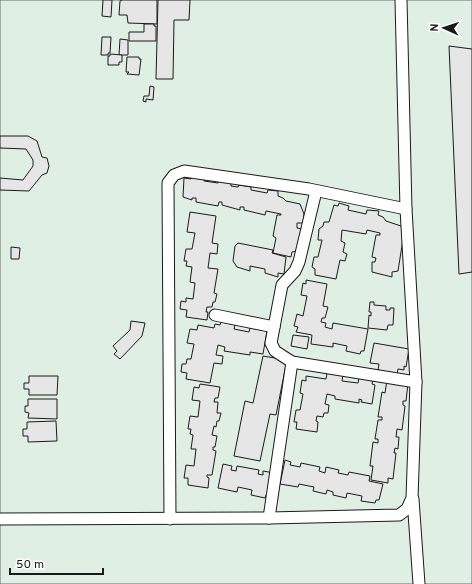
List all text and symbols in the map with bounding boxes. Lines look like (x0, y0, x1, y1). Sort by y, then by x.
north arrow (424, 8, 464, 48)
text: N (428, 23, 442, 32)
scale bar (10, 550, 103, 576)
text: 50 m (16, 557, 44, 573)

